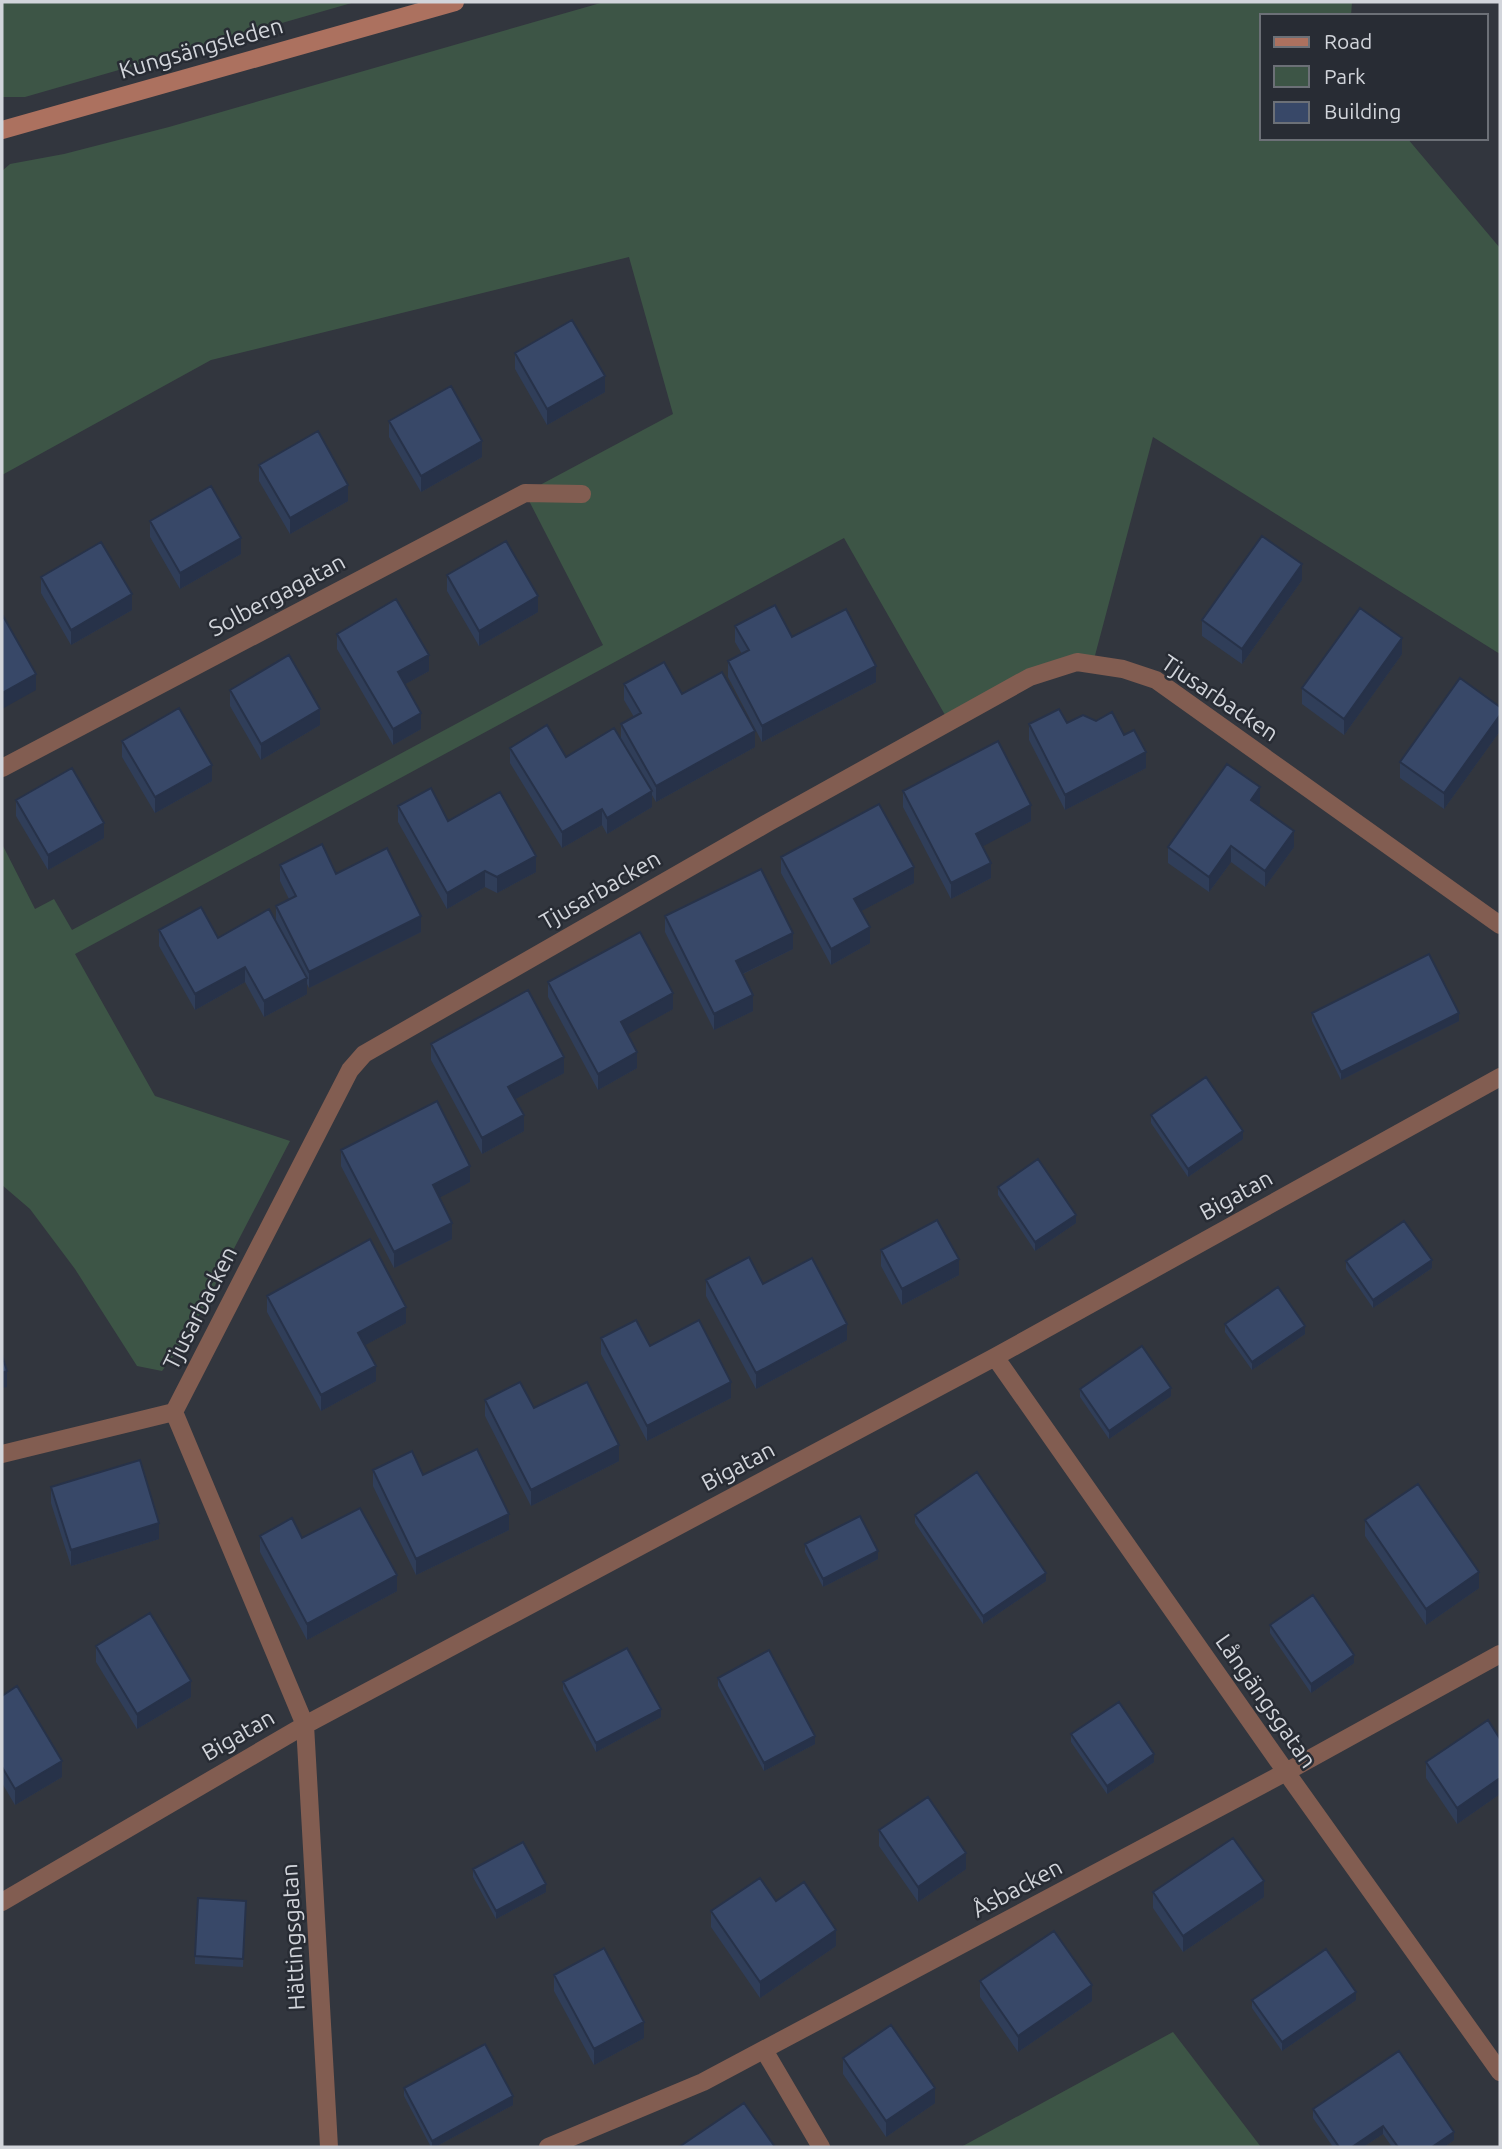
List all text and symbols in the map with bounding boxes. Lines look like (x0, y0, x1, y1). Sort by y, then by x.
street label: Kungsängsleden (116, 12, 286, 83)
legend (1260, 14, 1488, 140)
text: Road (1324, 29, 1372, 53)
text: Park (1324, 64, 1366, 88)
text: Building (1324, 99, 1401, 123)
street label: Solbergagatan (204, 548, 349, 641)
street label: Tjusarbacken (1157, 649, 1283, 746)
street label: Tjusarbacken (535, 845, 664, 934)
street label: Bigatan (1195, 1164, 1276, 1225)
street label: Tjusarbacken (158, 1242, 241, 1374)
street label: Bigatan (697, 1436, 779, 1495)
street label: Långängsgatan (1211, 1629, 1322, 1772)
street label: Bigatan (197, 1704, 278, 1765)
street label: Åsbacken (968, 1853, 1066, 1922)
street label: Hättingsgatan (276, 1863, 309, 2011)

